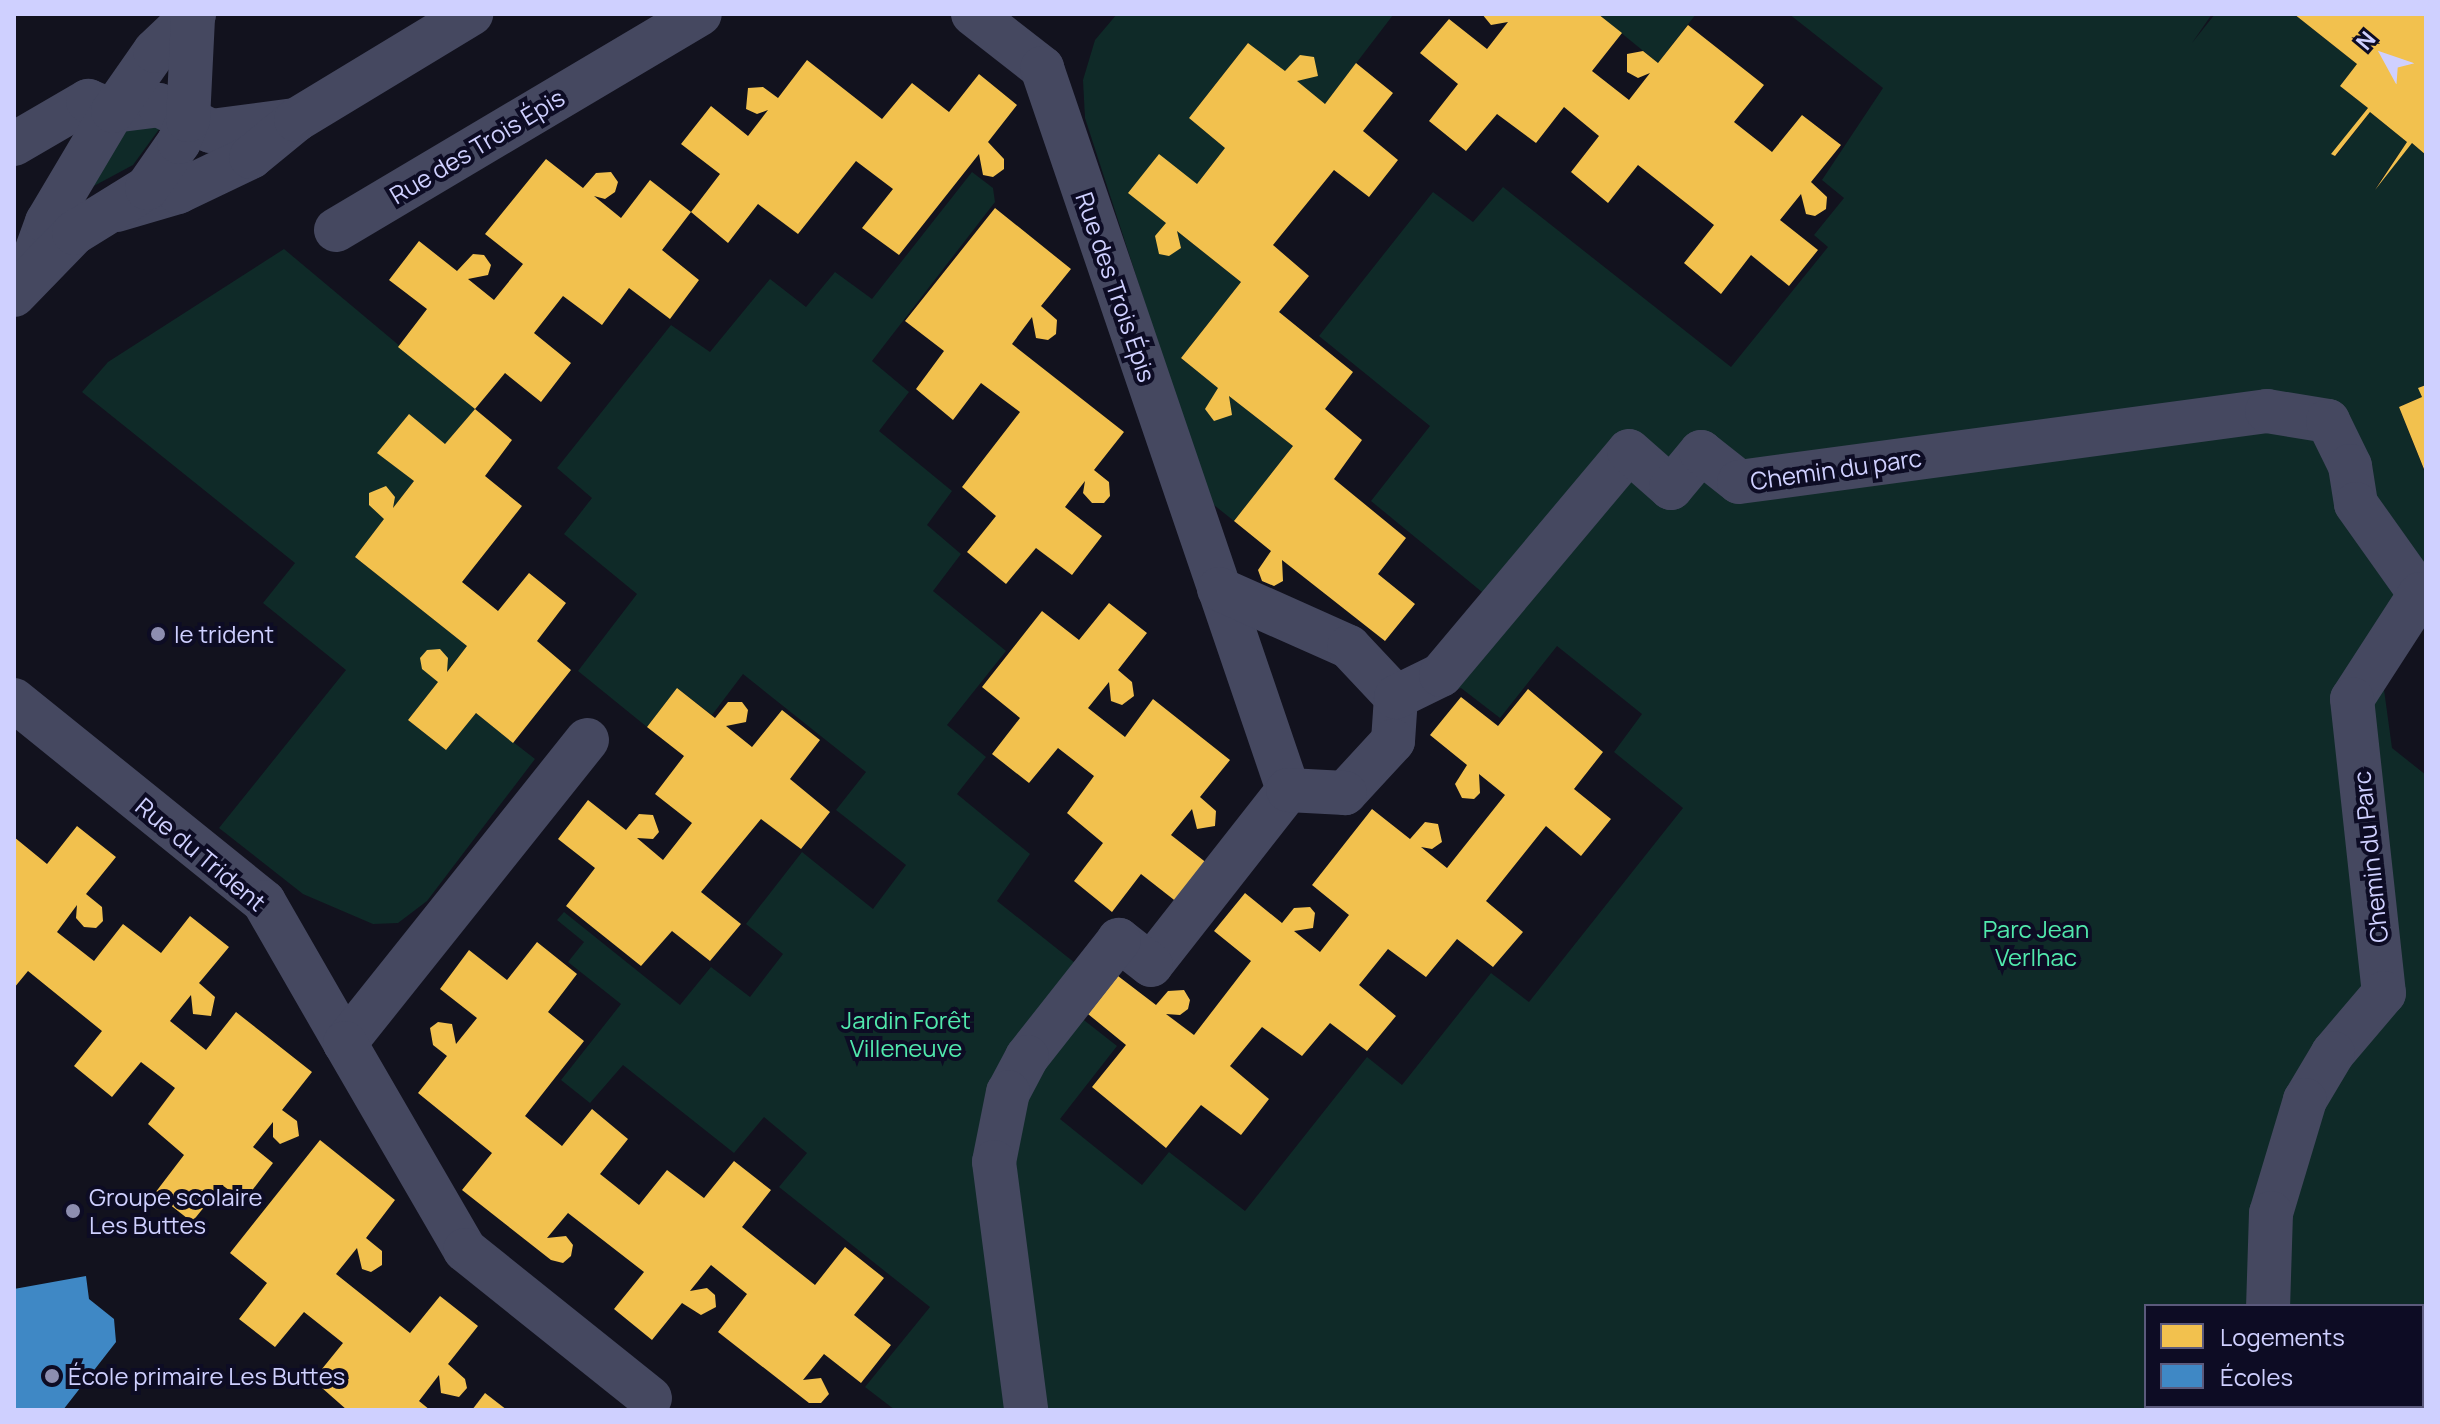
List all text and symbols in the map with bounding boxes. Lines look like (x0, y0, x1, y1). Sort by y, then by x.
north arrow (2344, 16, 2424, 96)
text: N (2349, 25, 2382, 56)
street label: Rue des Trois Épis (384, 82, 570, 210)
street label: Rue des Trois Épis (1070, 188, 1162, 386)
street label: Chemin du parc (1749, 443, 1923, 495)
place label: le trident (174, 620, 274, 648)
marker: le trident (149, 625, 167, 643)
street label: Chemin du Parc (2347, 770, 2393, 944)
street label: Rue du Trident (130, 791, 272, 917)
park label: Parc Jean Verlhac (1983, 915, 2089, 971)
park label: Jardin Forêt Villeneuve (841, 1006, 971, 1062)
place label: Groupe scolaire Les Buttes (89, 1183, 263, 1239)
marker: Groupe scolaire Les Buttes (64, 1202, 82, 1220)
legend (2144, 1304, 2424, 1408)
text: Logements (2220, 1320, 2345, 1353)
text: Écoles (2220, 1360, 2293, 1393)
place label: École primaire Les Buttes (68, 1362, 345, 1390)
marker: École primaire Les Buttes (43, 1367, 61, 1385)

